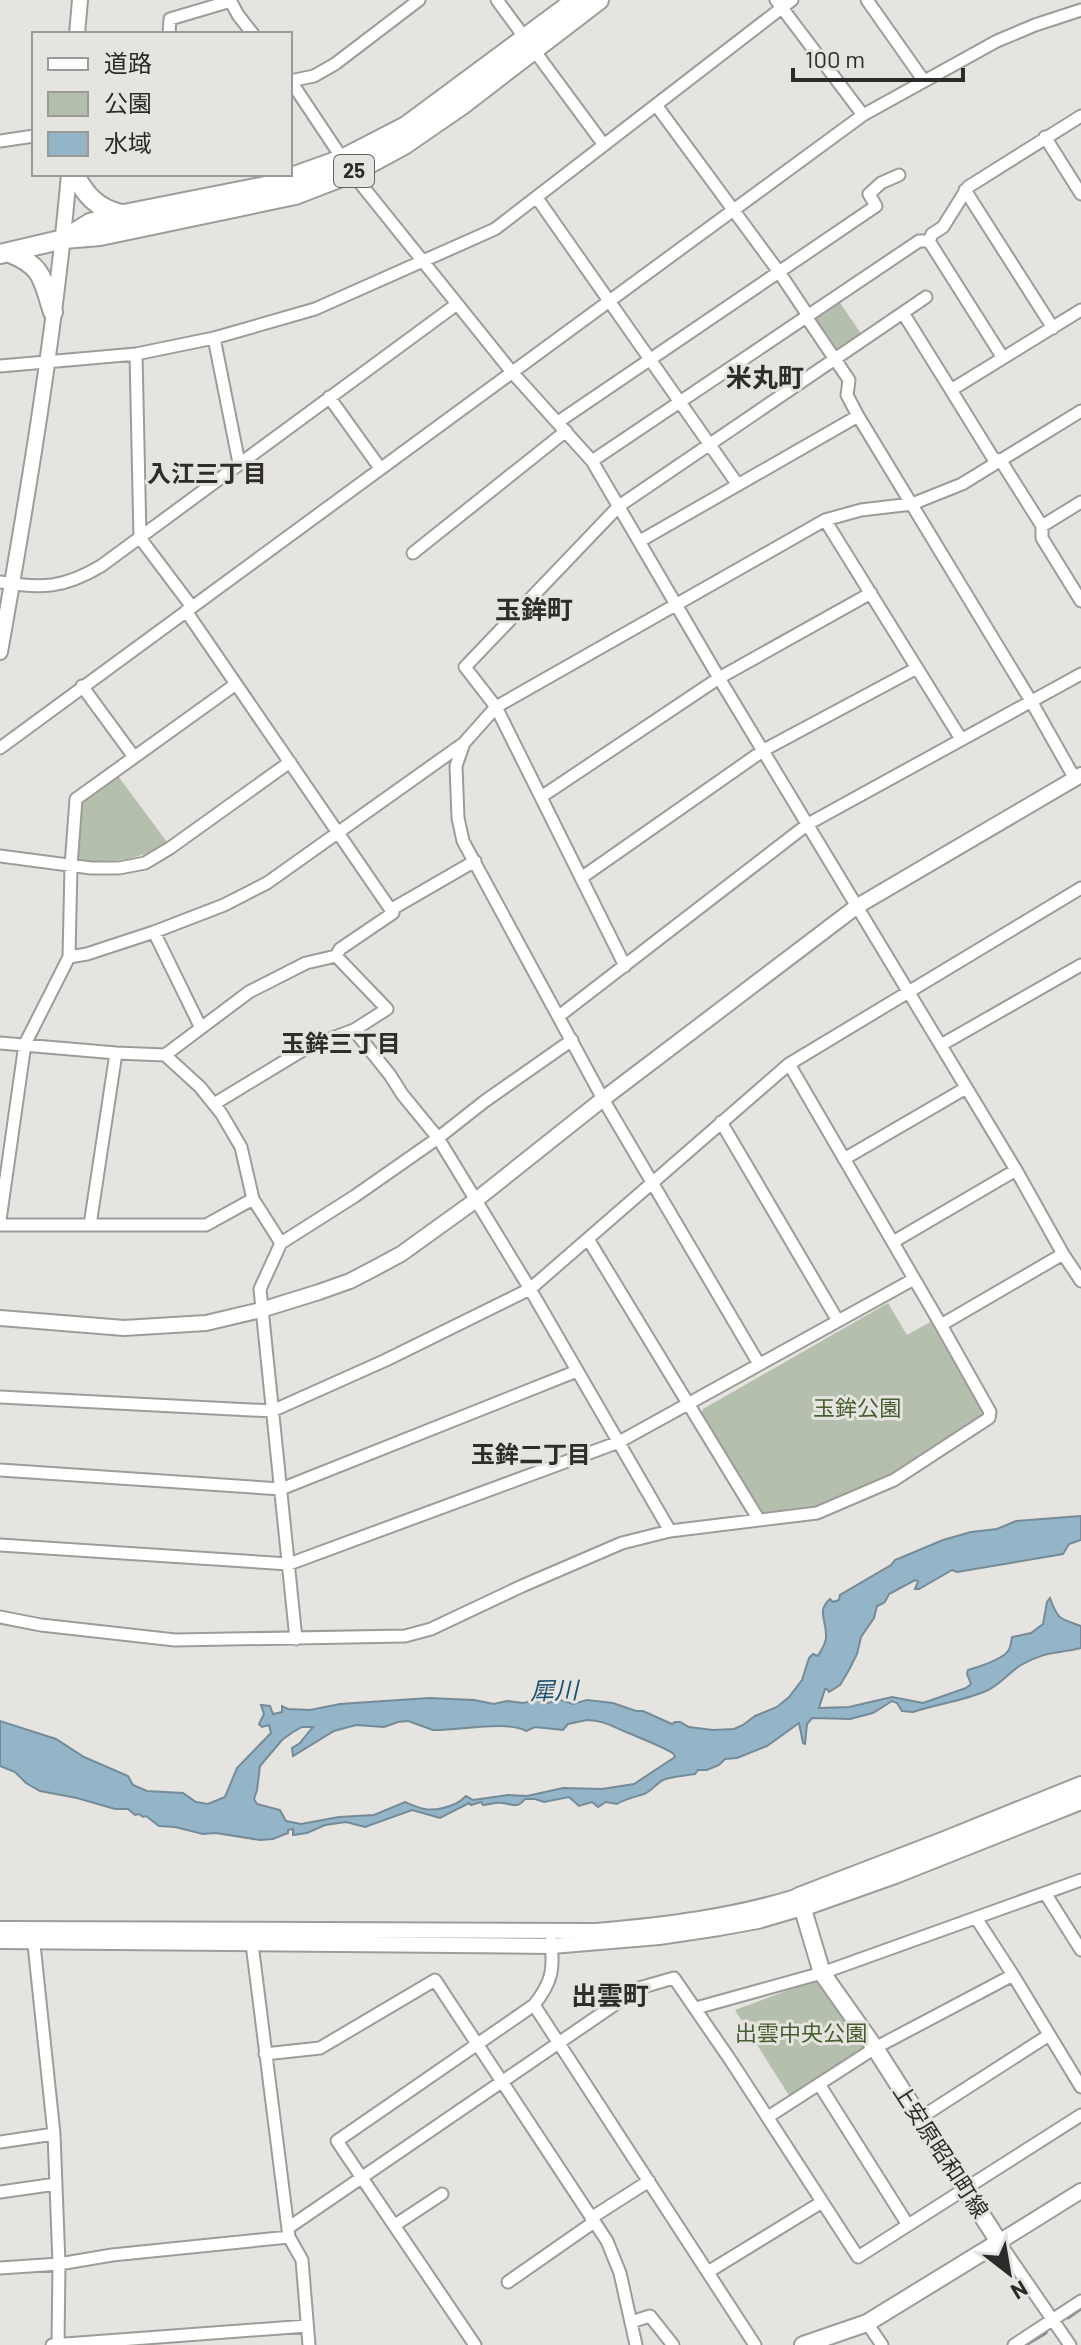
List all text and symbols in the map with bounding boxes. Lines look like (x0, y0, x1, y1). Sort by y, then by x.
legend (32, 32, 292, 176)
scale bar (793, 32, 963, 82)
text: 100 m (805, 44, 865, 73)
text: 道路 (104, 48, 152, 77)
text: 公園 (104, 88, 152, 117)
text: 水域 (104, 128, 152, 157)
road number: 25 (334, 155, 374, 187)
district label: 米丸町 (726, 361, 804, 392)
district label: 入江三丁目 (147, 458, 267, 487)
district label: 玉鉾町 (495, 593, 573, 624)
district label: 玉鉾三丁目 (281, 1028, 401, 1057)
park label: 玉鉾公園 (813, 1394, 901, 1420)
district label: 玉鉾二丁目 (471, 1439, 591, 1468)
water label: 犀川 (530, 1675, 581, 1704)
district label: 出雲町 (571, 1979, 649, 2010)
park label: 出雲中央公園 (735, 2019, 867, 2045)
street label: 上安原昭和町線 (889, 2079, 995, 2222)
north arrow (969, 2233, 1049, 2313)
text: N (1007, 2276, 1033, 2306)

